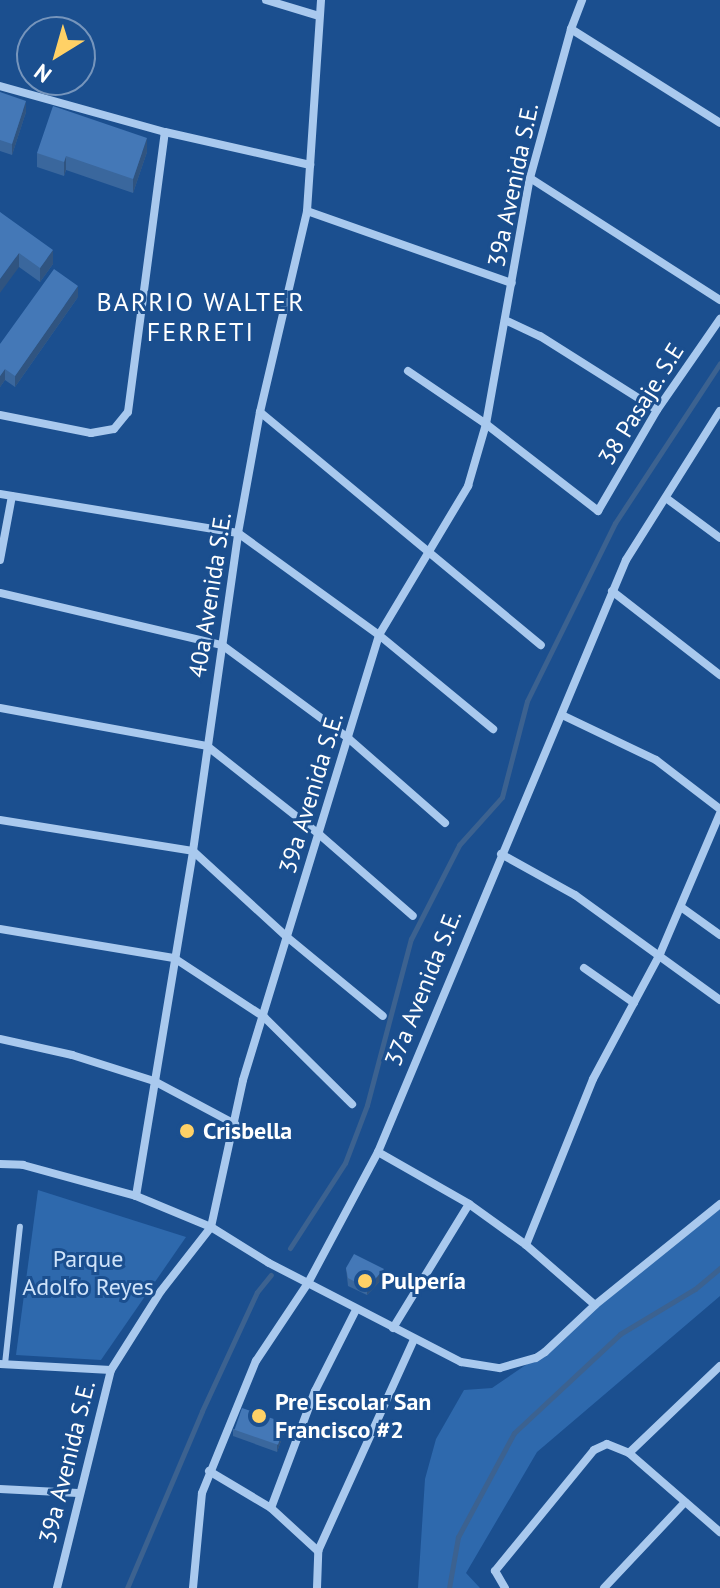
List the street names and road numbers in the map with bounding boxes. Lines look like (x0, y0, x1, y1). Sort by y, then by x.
street label: 39a Avenida S.E. (481, 100, 545, 270)
street label: 38 Pasaje. S.E (592, 337, 690, 471)
street label: 40a Avenida S.E. (183, 510, 237, 680)
street label: 39a Avenida S.E. (273, 709, 349, 877)
street label: 37a Avenida S.E. (378, 905, 468, 1071)
street label: 39a Avenida S.E. (33, 1377, 101, 1547)

